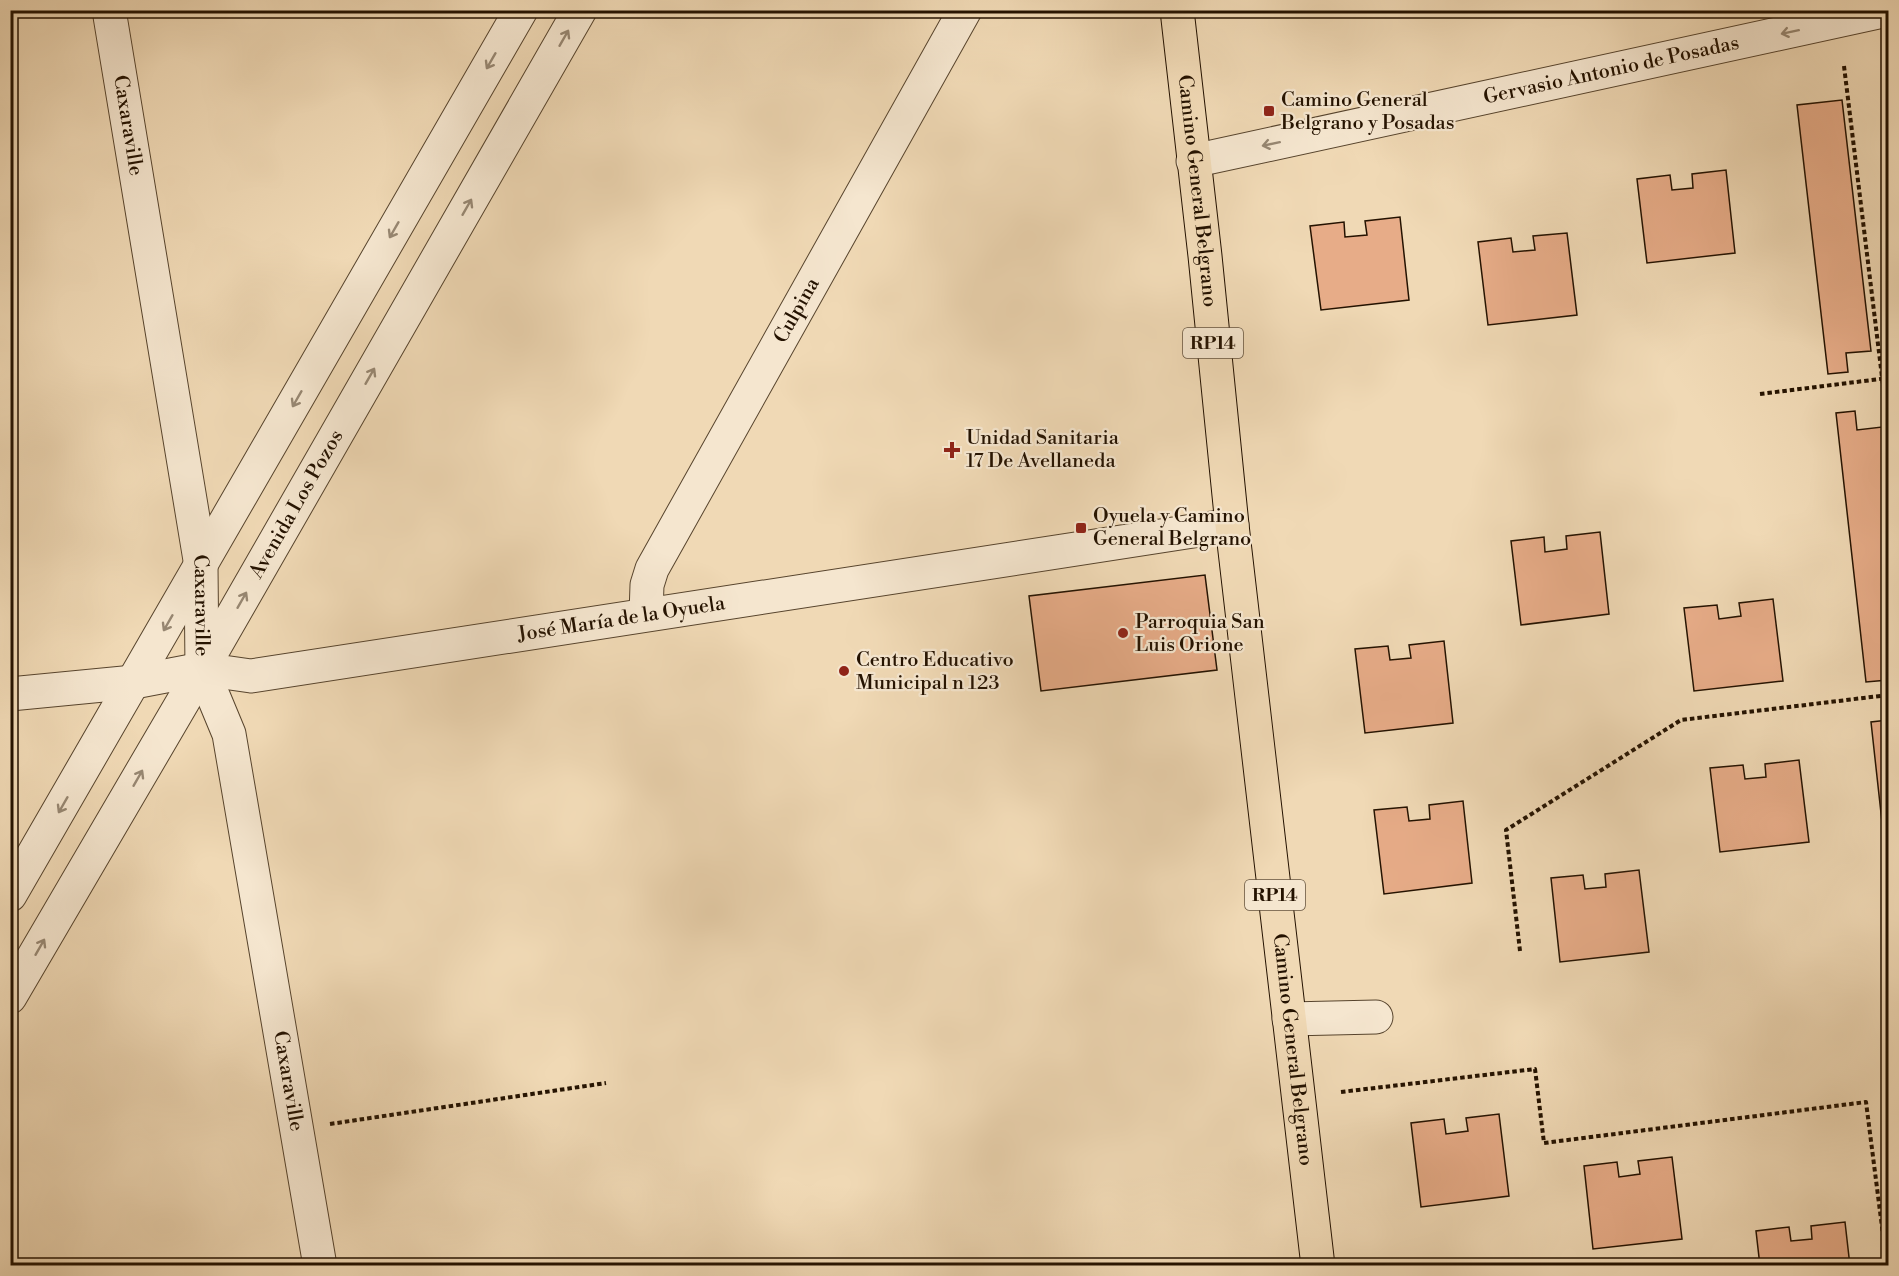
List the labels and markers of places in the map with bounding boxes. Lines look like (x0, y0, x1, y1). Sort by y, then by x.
place label: Camino General Belgrano y Posadas (1280, 88, 1454, 136)
marker: Camino General Belgrano y Posadas (1262, 104, 1276, 118)
place label: Unidad Sanitaria 17 De Avellaneda (966, 426, 1120, 474)
marker: Unidad Sanitaria 17 De Avellaneda (943, 441, 961, 459)
place label: Oyuela y Camino General Belgrano (1093, 504, 1251, 552)
marker: Oyuela y Camino General Belgrano (1074, 521, 1088, 535)
place label: Parroquia San Luis Orione (1135, 610, 1265, 658)
marker: Parroquia San Luis Orione (1116, 626, 1130, 640)
place label: Centro Educativo Municipal n 123 (856, 648, 1014, 696)
marker: Centro Educativo Municipal n 123 (837, 664, 851, 678)

